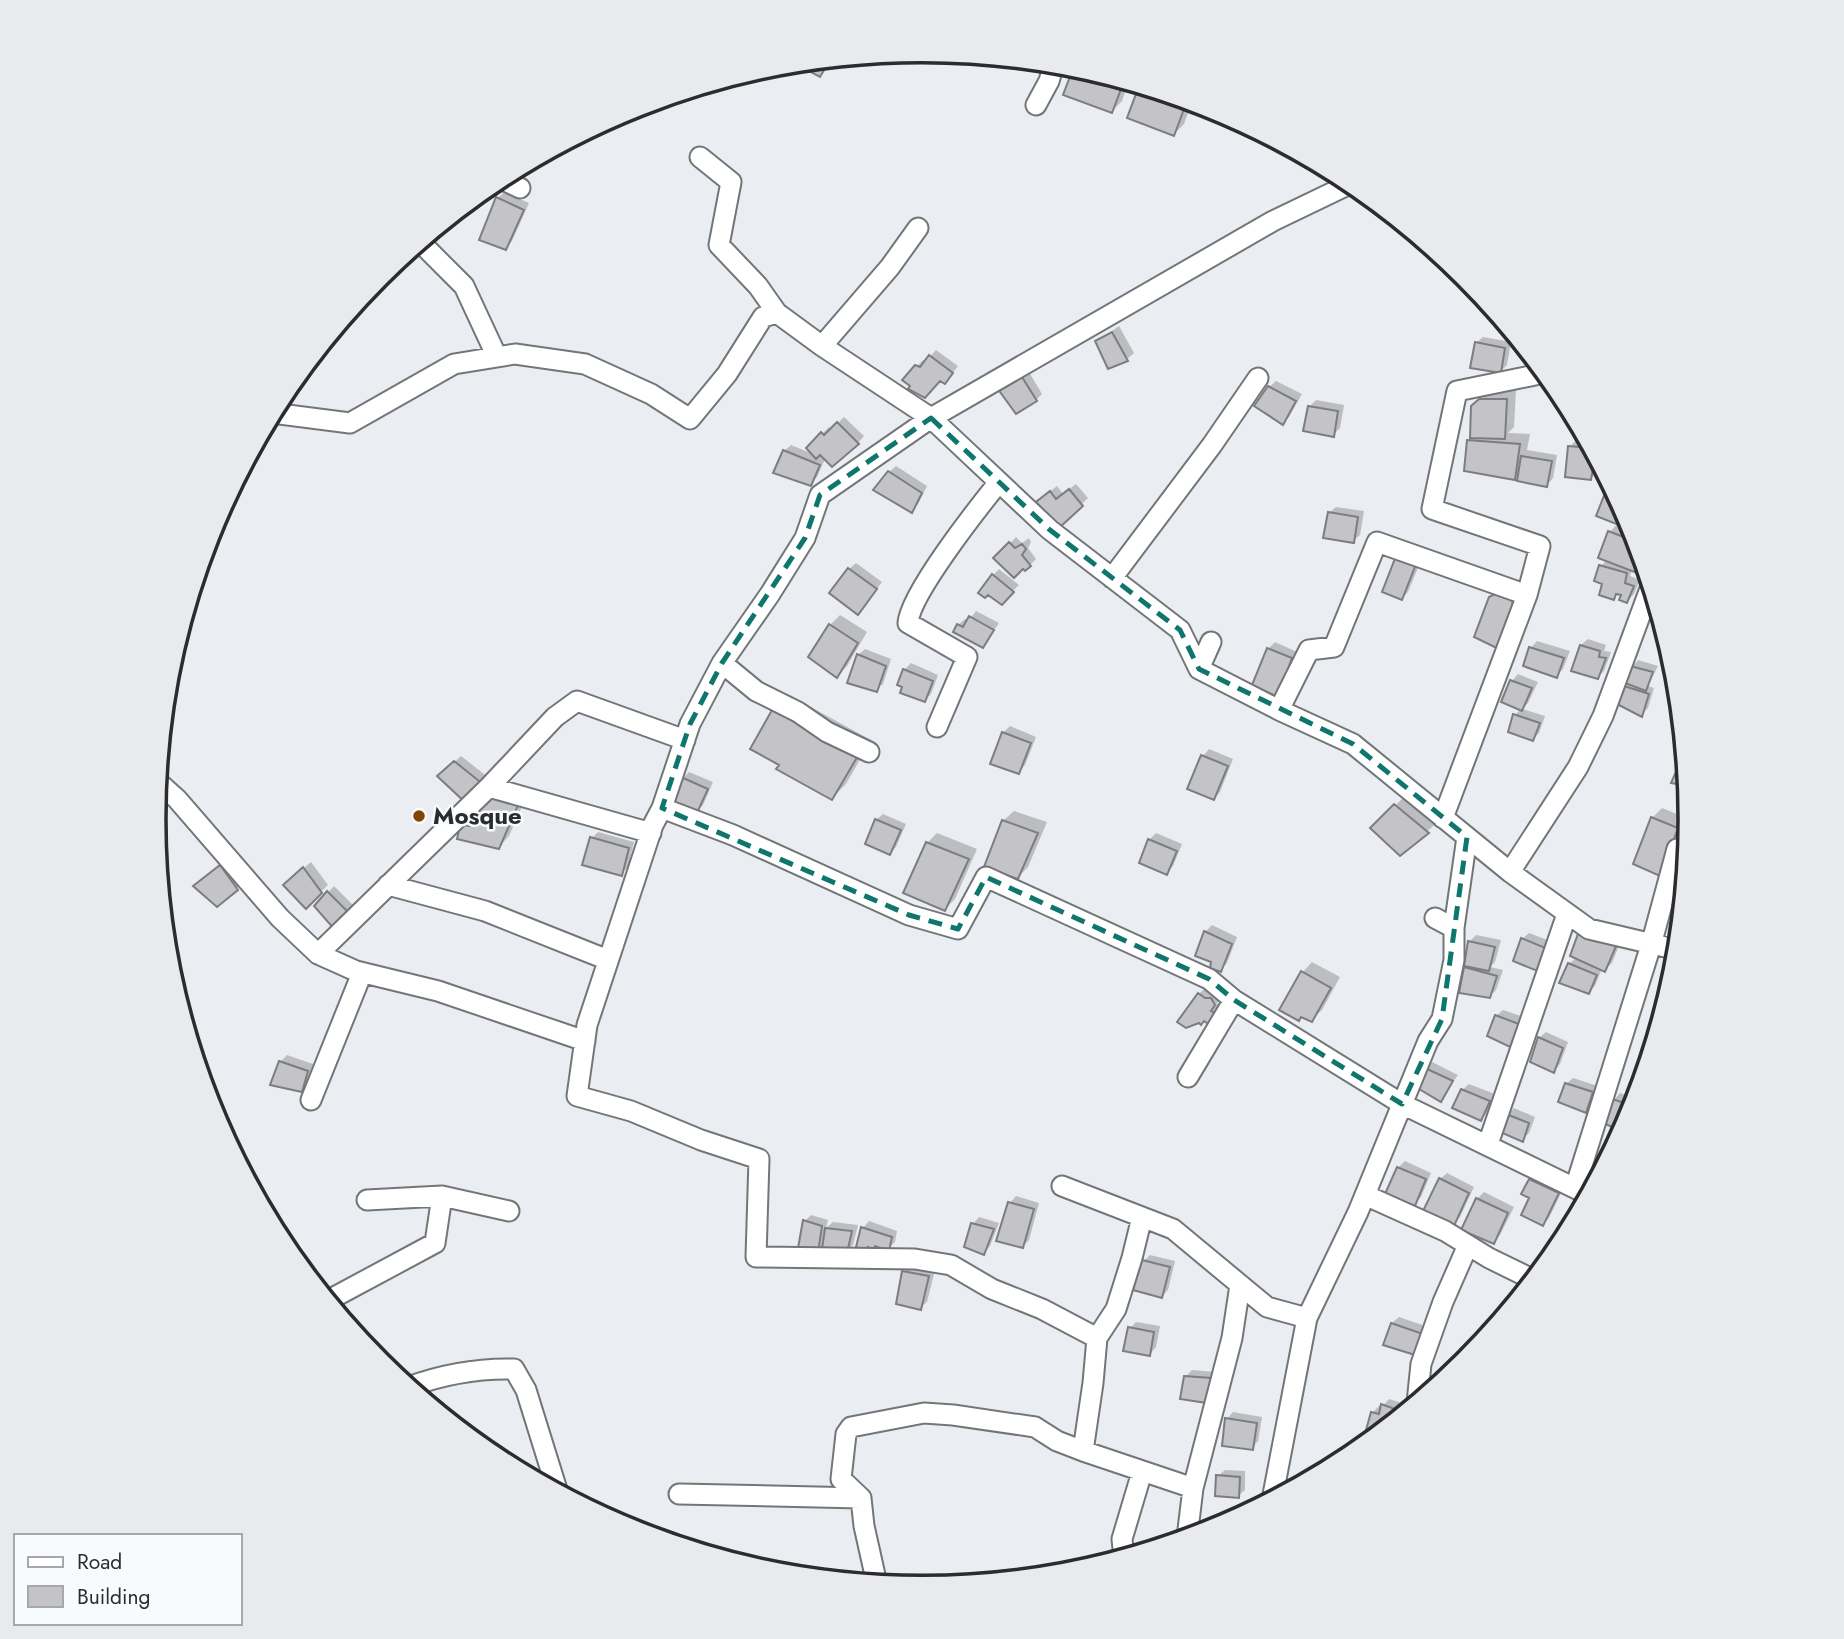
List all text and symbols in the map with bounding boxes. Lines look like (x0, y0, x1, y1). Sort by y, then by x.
place label: Mosque (433, 798, 522, 833)
marker: Mosque (411, 808, 427, 824)
legend (14, 1534, 242, 1625)
text: Road (77, 1547, 122, 1577)
text: Building (77, 1582, 150, 1612)

